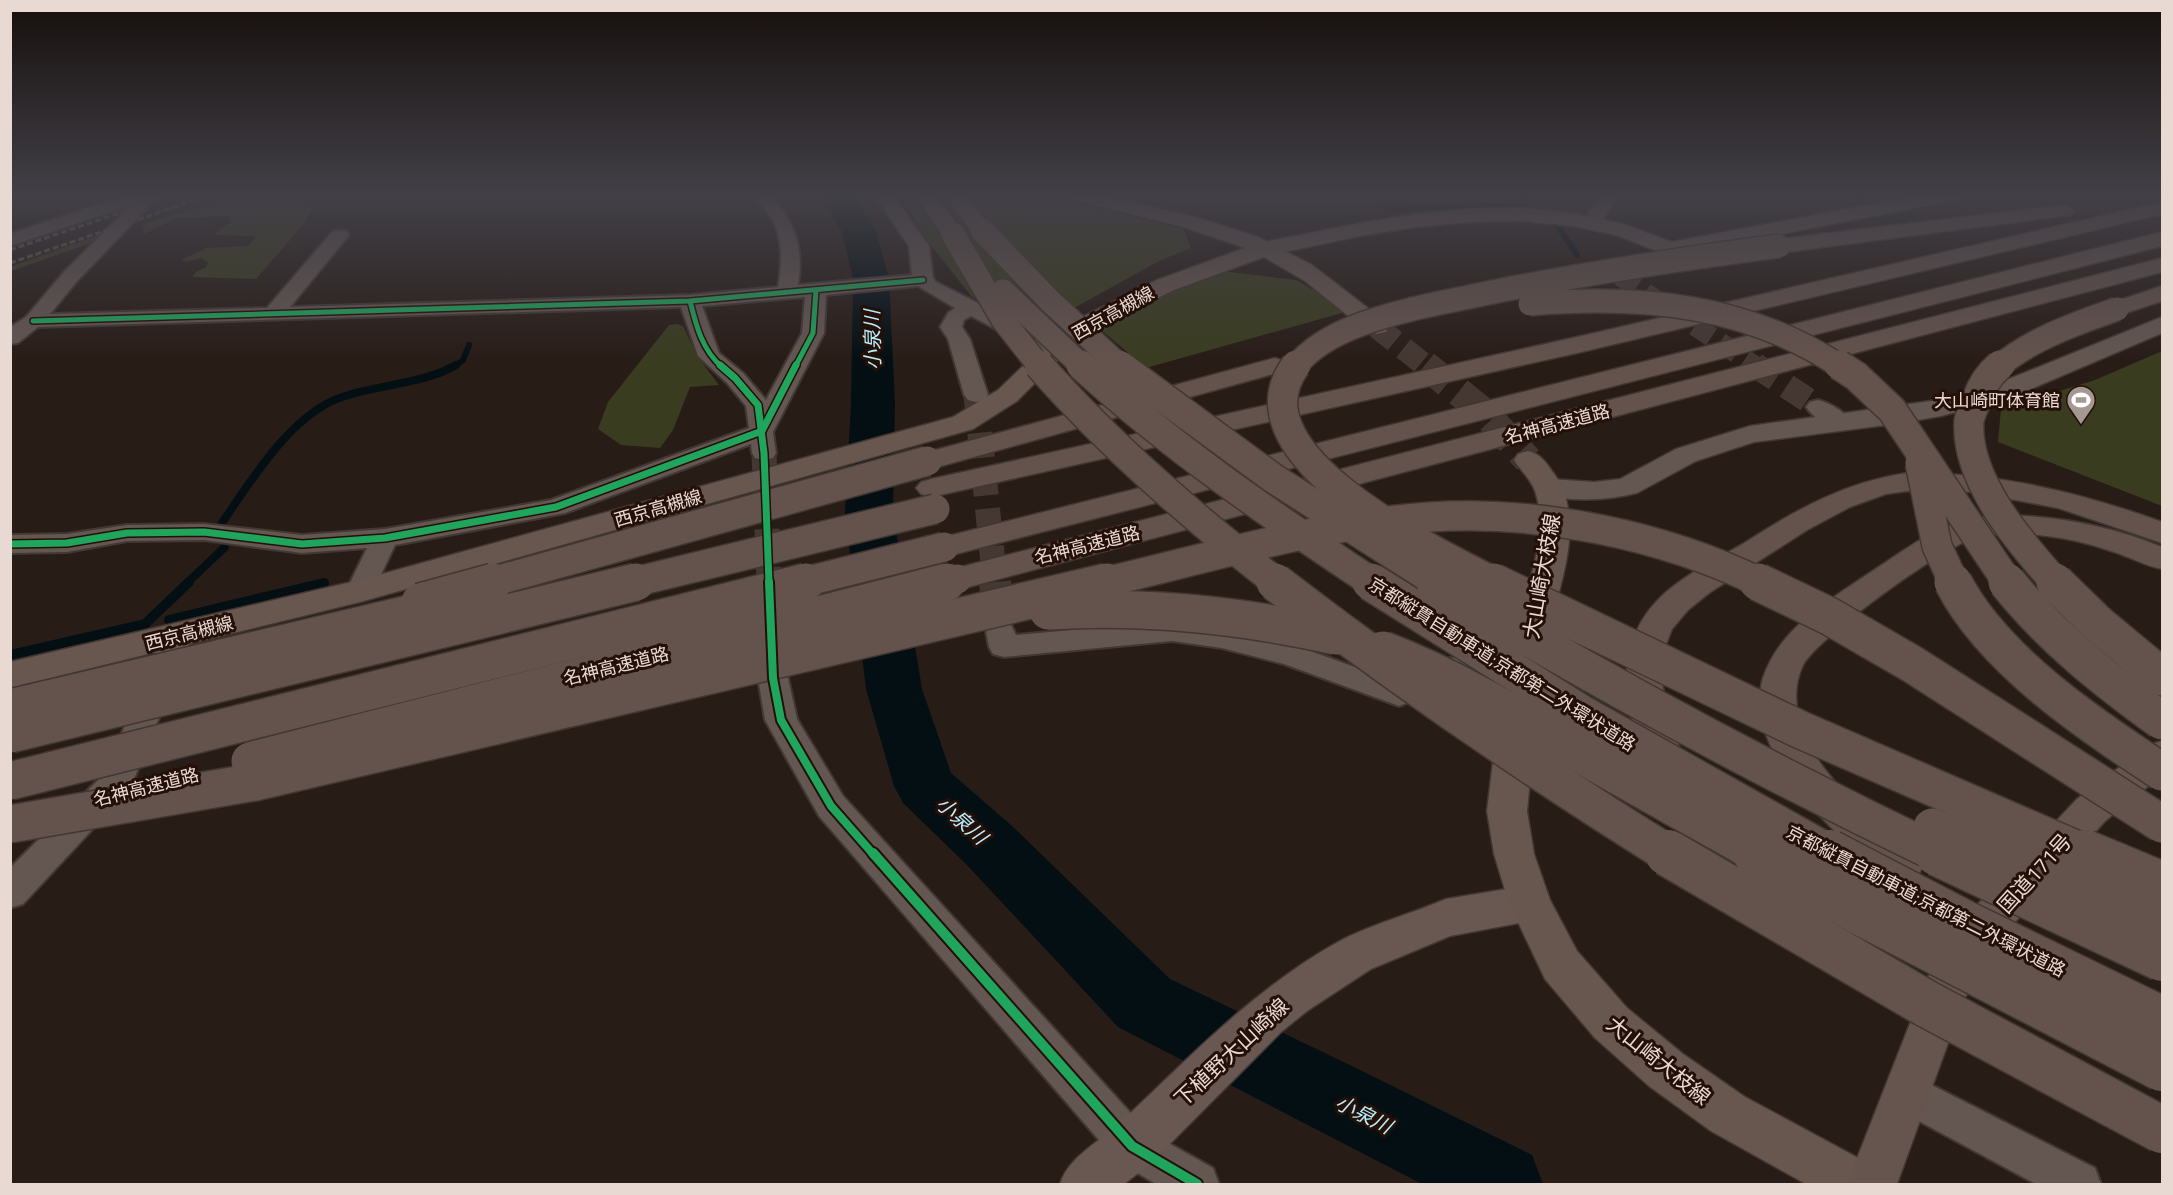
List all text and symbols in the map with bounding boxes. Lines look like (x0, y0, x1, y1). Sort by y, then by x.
street label: 西京高槻線 (1067, 279, 1159, 347)
water label: 小泉川 (856, 308, 888, 370)
sports icon: 大山崎町体育館 (2065, 384, 2097, 426)
place label: 大山崎町体育館 (1934, 387, 2060, 414)
street label: 名神高速道路 (1501, 397, 1613, 451)
street label: 西京高槻線 (611, 483, 705, 533)
street label: 大山崎大枝線 (1514, 511, 1568, 641)
street label: 名神高速道路 (1031, 519, 1143, 571)
street label: 京都縦貫自動車道;京都第二外環状道路 (1363, 570, 1641, 758)
street label: 西京高槻線 (142, 609, 236, 657)
street label: 名神高速道路 (560, 640, 672, 692)
street label: 名神高速道路 (90, 761, 202, 813)
water label: 小泉川 (929, 788, 996, 853)
street label: 京都縦貫自動車道;京都第二外環状道路 (1782, 818, 2070, 984)
street label: 国道171号 (1989, 826, 2079, 920)
street label: 下植野大山崎線 (1166, 990, 1296, 1114)
street label: 大山崎大枝線 (1600, 1008, 1718, 1112)
water label: 小泉川 (1330, 1087, 1400, 1142)

